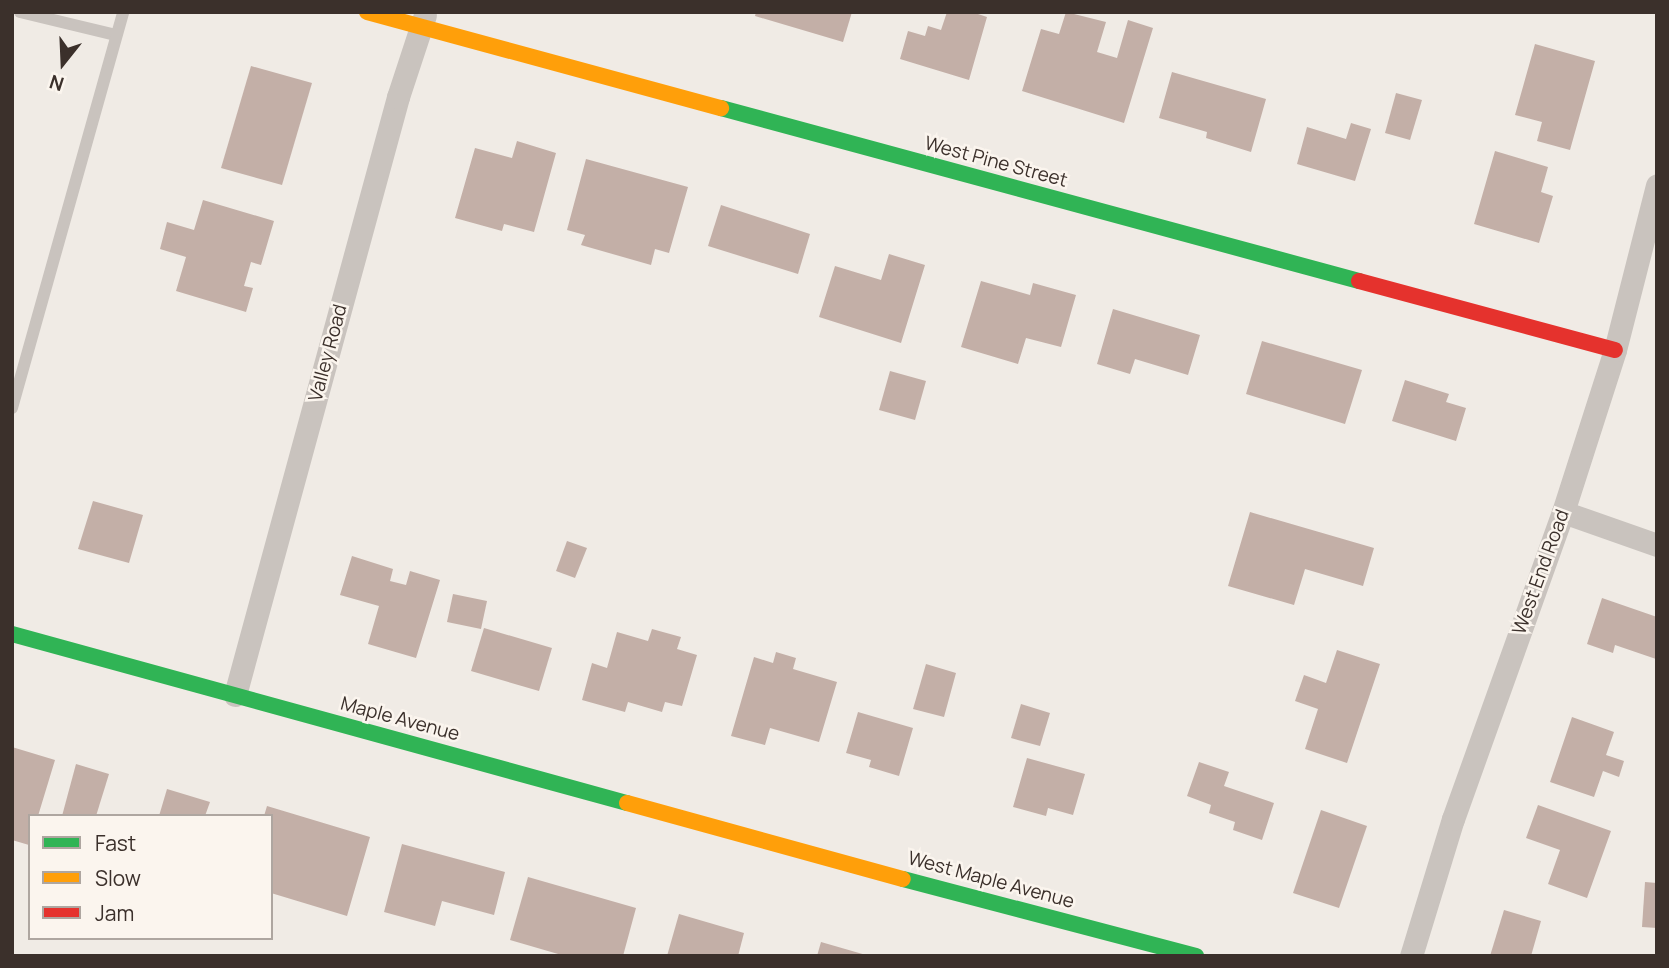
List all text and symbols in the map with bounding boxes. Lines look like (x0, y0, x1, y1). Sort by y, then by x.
north arrow (28, 28, 98, 98)
text: N (46, 68, 67, 97)
street label: West Pine Street (922, 132, 1070, 192)
street label: Valley Road (304, 302, 352, 404)
street label: West End Road (1508, 506, 1574, 638)
street label: Maple Avenue (338, 692, 462, 746)
legend (28, 814, 273, 940)
text: Fast (95, 829, 136, 857)
street label: West Maple Avenue (905, 847, 1077, 913)
text: Slow (95, 864, 141, 892)
text: Jam (95, 899, 134, 927)

